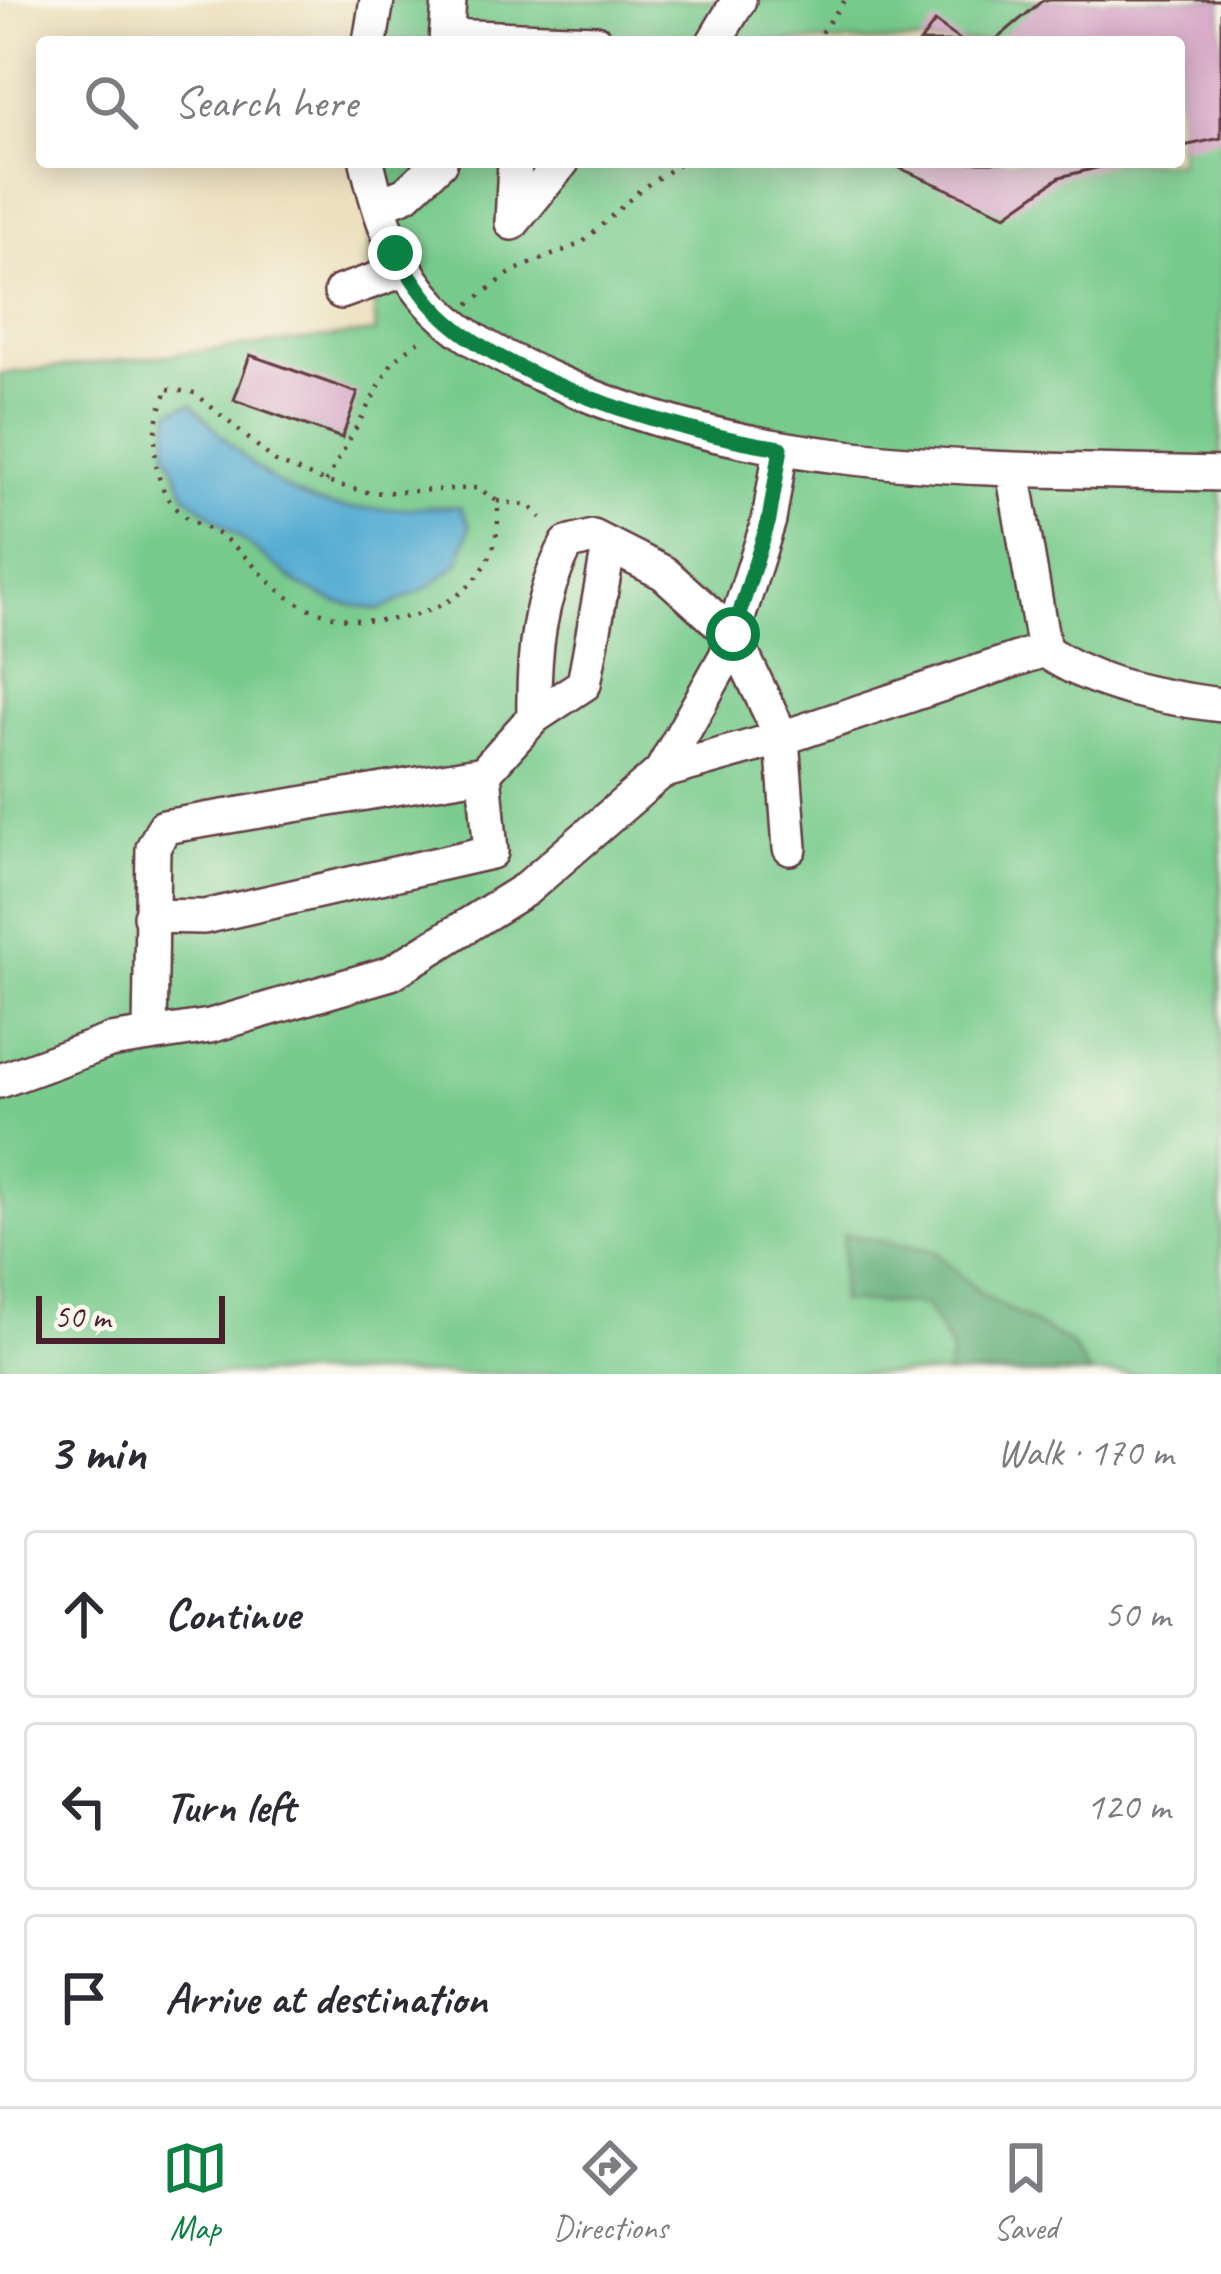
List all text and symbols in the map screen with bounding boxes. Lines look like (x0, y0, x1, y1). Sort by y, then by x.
search box (36, 36, 1185, 168)
icon: search (78, 69, 144, 135)
text: Search here (174, 74, 357, 131)
route end (368, 226, 422, 280)
route start (706, 607, 760, 661)
scale bar (36, 1290, 225, 1343)
text: 50 m (54, 1296, 110, 1338)
text: 3 min (48, 1420, 146, 1484)
text: Walk · 170 m (997, 1428, 1173, 1477)
icon: ahead (51, 1581, 117, 1647)
text: Continue (165, 1586, 299, 1643)
text: 50 m (1104, 1590, 1170, 1639)
icon: left (51, 1773, 117, 1839)
text: Turn left (165, 1778, 295, 1835)
text: 120 m (1086, 1782, 1170, 1831)
icon: arrive (51, 1965, 117, 2031)
text: Arrive at destination (165, 1970, 487, 2027)
tab: Map (162, 2135, 228, 2249)
tab: Directions (553, 2135, 668, 2249)
tab: Saved (993, 2135, 1059, 2249)

